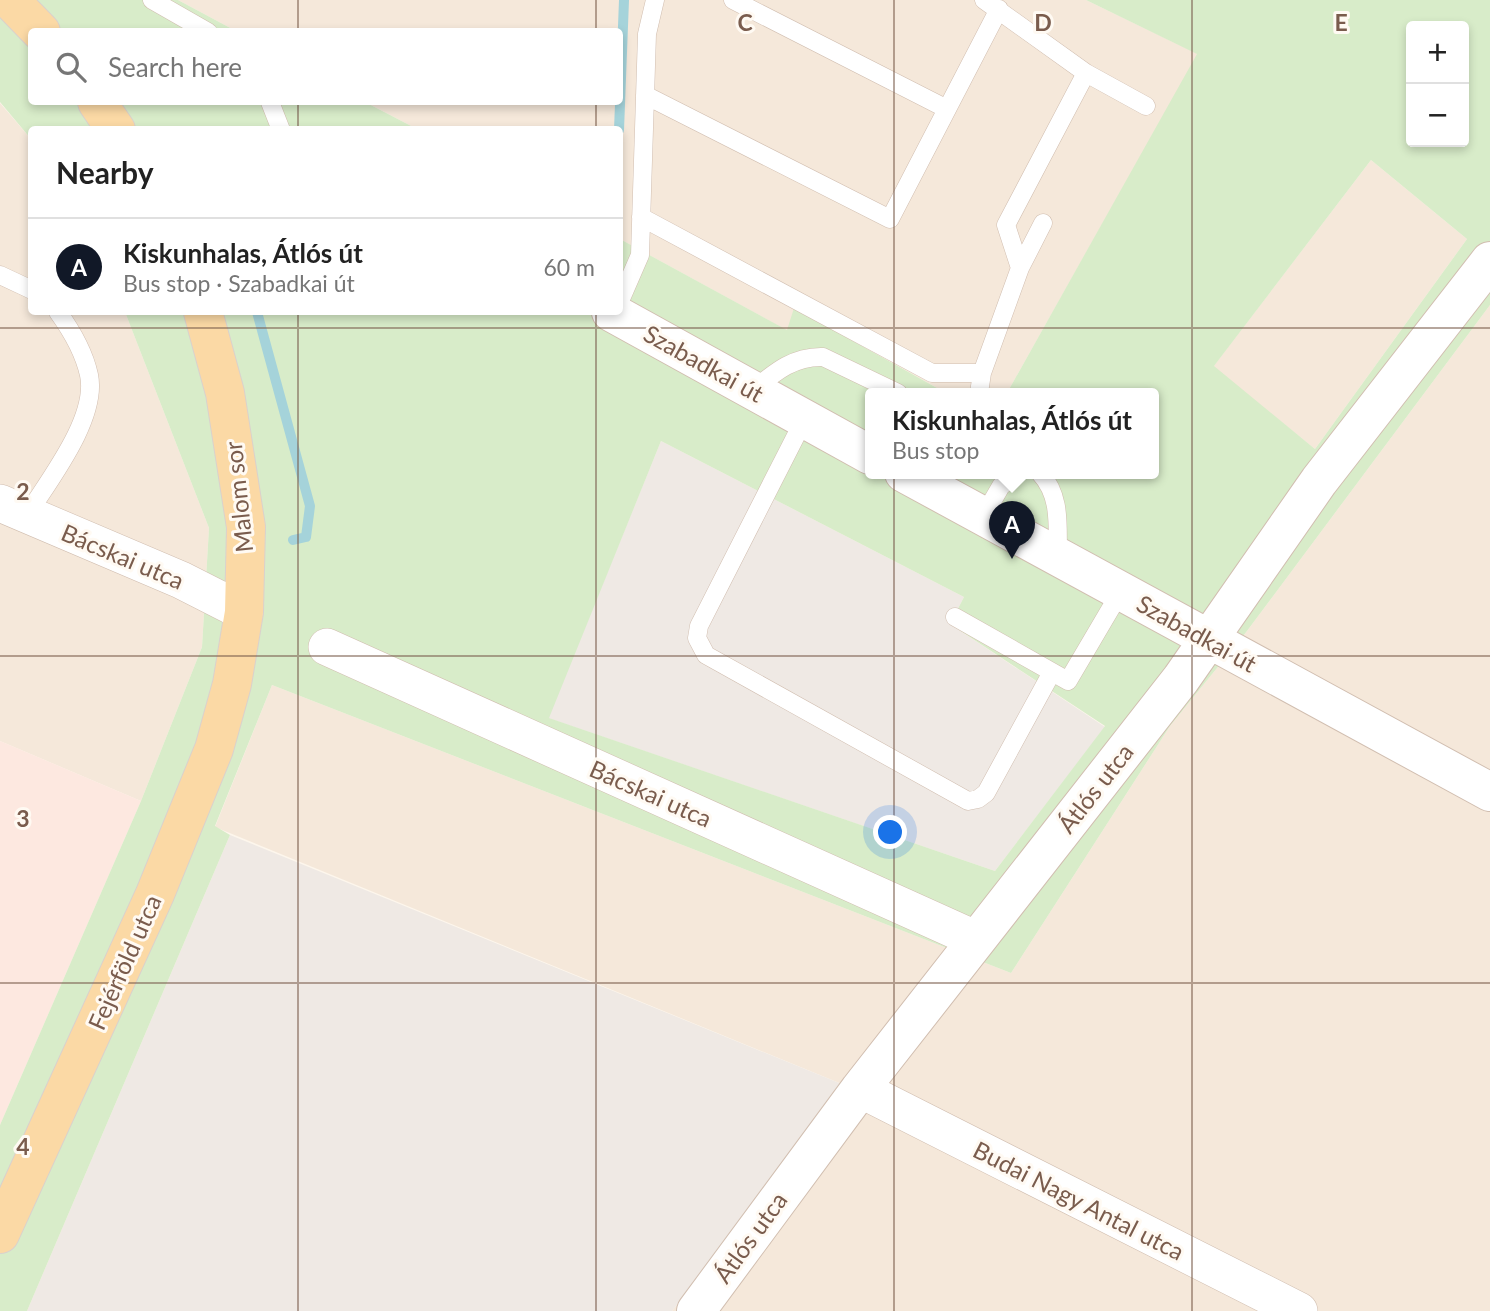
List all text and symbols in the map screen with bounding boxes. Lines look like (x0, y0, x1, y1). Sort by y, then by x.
text: C (737, 8, 753, 36)
text: D (1034, 8, 1052, 36)
text: E (1334, 8, 1348, 36)
map controls (1406, 21, 1469, 147)
button: + (1406, 21, 1469, 84)
search box (28, 28, 623, 105)
icon: search (52, 48, 90, 86)
text: Search here (108, 51, 242, 83)
button: − (1406, 84, 1469, 147)
text: Nearby (56, 154, 154, 190)
text: Kiskunhalas, Átlós út (123, 237, 363, 269)
text: A (71, 253, 87, 281)
text: 60 m (544, 253, 595, 281)
text: Bus stop · Szabadkai út (123, 269, 355, 297)
street label: Szabadkai út (639, 318, 769, 408)
popup (865, 388, 1159, 479)
text: Kiskunhalas, Átlós út (892, 404, 1132, 436)
text: Bus stop (892, 436, 979, 464)
street label: Malom sor (218, 440, 258, 554)
text: 2 (16, 477, 30, 505)
pin: A (989, 501, 1035, 559)
street label: Bácskai utca (57, 517, 189, 595)
street label: Szabadkai út (1132, 588, 1262, 678)
street label: Átlós utca (1051, 738, 1139, 838)
street label: Bácskai utca (586, 753, 716, 833)
text: 3 (16, 804, 30, 832)
your location (873, 815, 907, 849)
street label: Fejérföld utca (81, 890, 167, 1034)
text: 4 (16, 1132, 30, 1160)
street label: Budai Nagy Antal utca (969, 1134, 1189, 1266)
street label: Átlós utca (707, 1186, 793, 1288)

